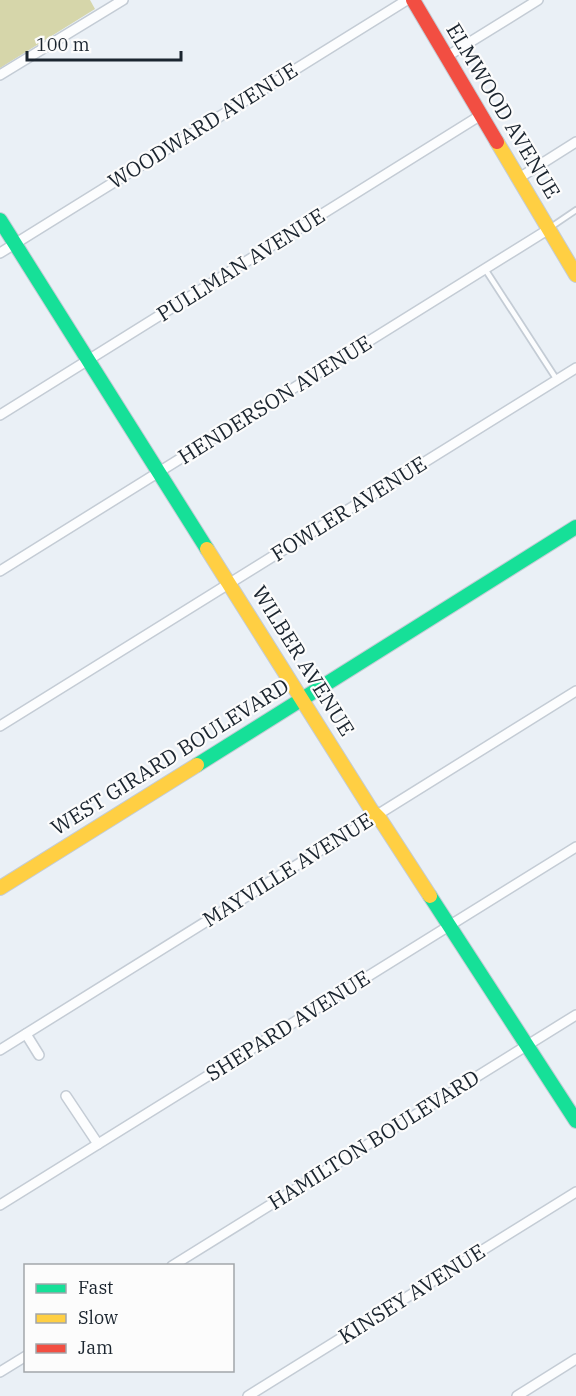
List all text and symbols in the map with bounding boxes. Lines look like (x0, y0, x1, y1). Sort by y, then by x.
street label: ELMWOOD AVENUE (440, 17, 567, 203)
scale bar (27, 24, 182, 62)
text: 100 m (36, 33, 90, 56)
street label: WOODWARD AVENUE (102, 55, 303, 195)
street label: PULLMAN AVENUE (151, 201, 330, 327)
street label: HENDERSON AVENUE (172, 328, 377, 470)
street label: FOWLER AVENUE (265, 449, 432, 567)
street label: WILBER AVENUE (246, 580, 361, 741)
street label: WEST GIRARD BOULEVARD (45, 671, 294, 841)
street label: MAYVILLE AVENUE (197, 805, 378, 933)
street label: SHEPARD AVENUE (200, 963, 375, 1087)
street label: HAMILTON BOULEVARD (263, 1063, 484, 1216)
street label: KINSEY AVENUE (333, 1237, 490, 1350)
legend (24, 1264, 234, 1372)
text: Fast (78, 1276, 113, 1299)
text: Slow (78, 1306, 118, 1329)
text: Jam (78, 1336, 113, 1359)

